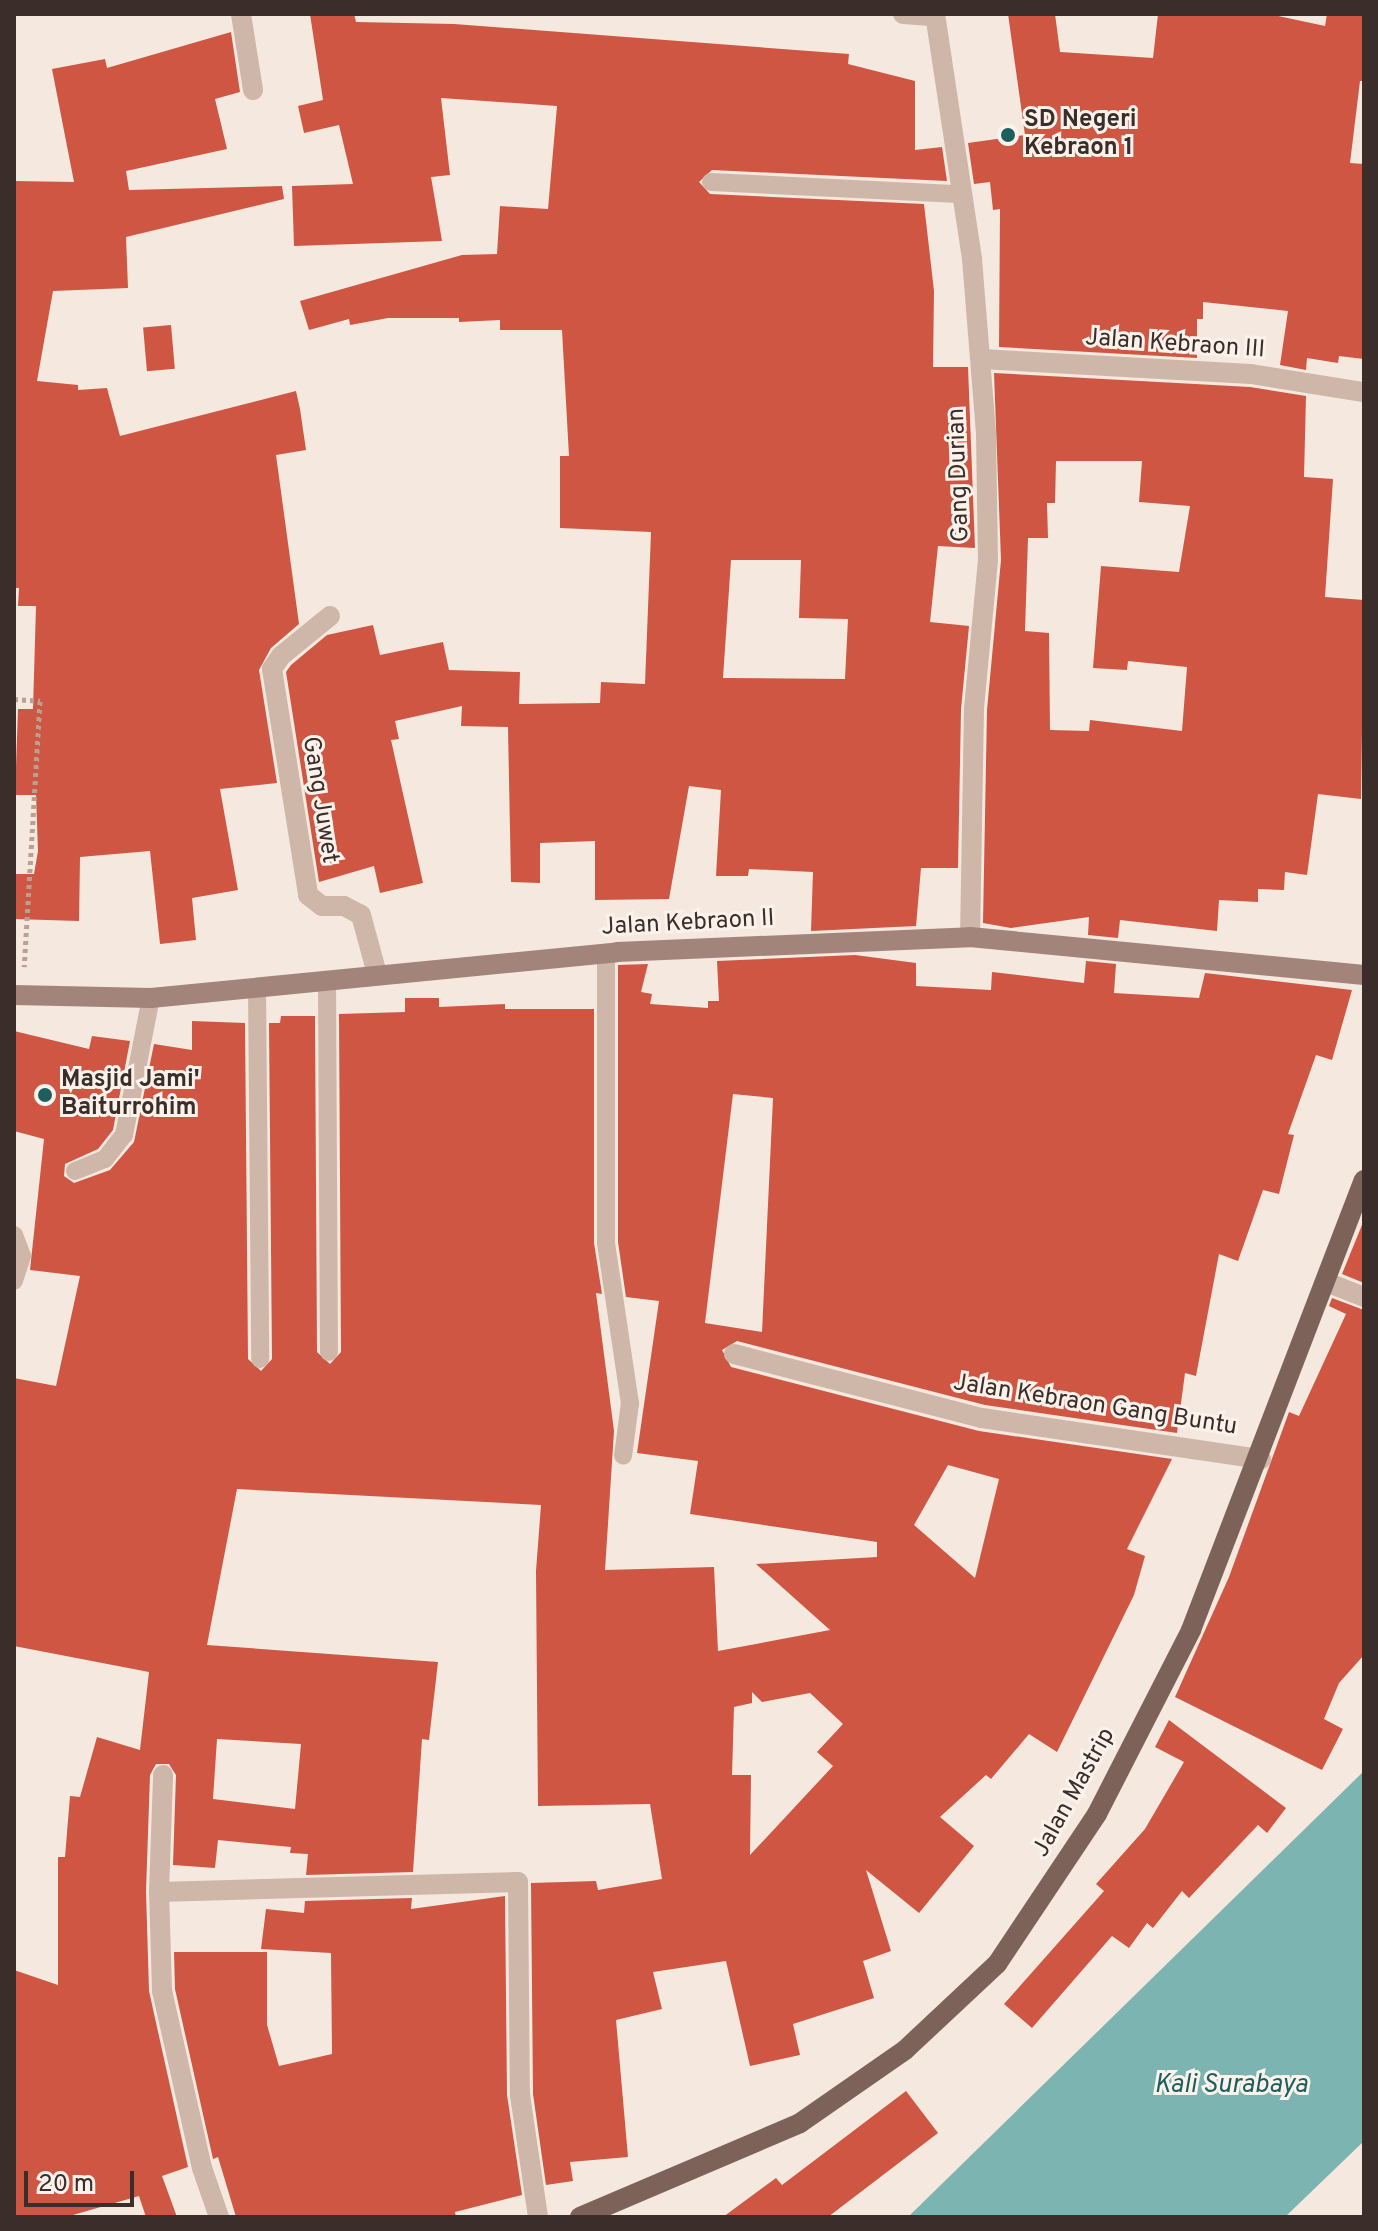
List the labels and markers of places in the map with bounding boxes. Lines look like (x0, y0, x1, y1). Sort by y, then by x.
place label: SD Negeri Kebraon 1 (1024, 107, 1137, 163)
marker: SD Negeri Kebraon 1 (999, 126, 1017, 144)
place label: Masjid Jami' Baiturrohim (61, 1067, 200, 1123)
marker: Masjid Jami' Baiturrohim (36, 1086, 54, 1104)

